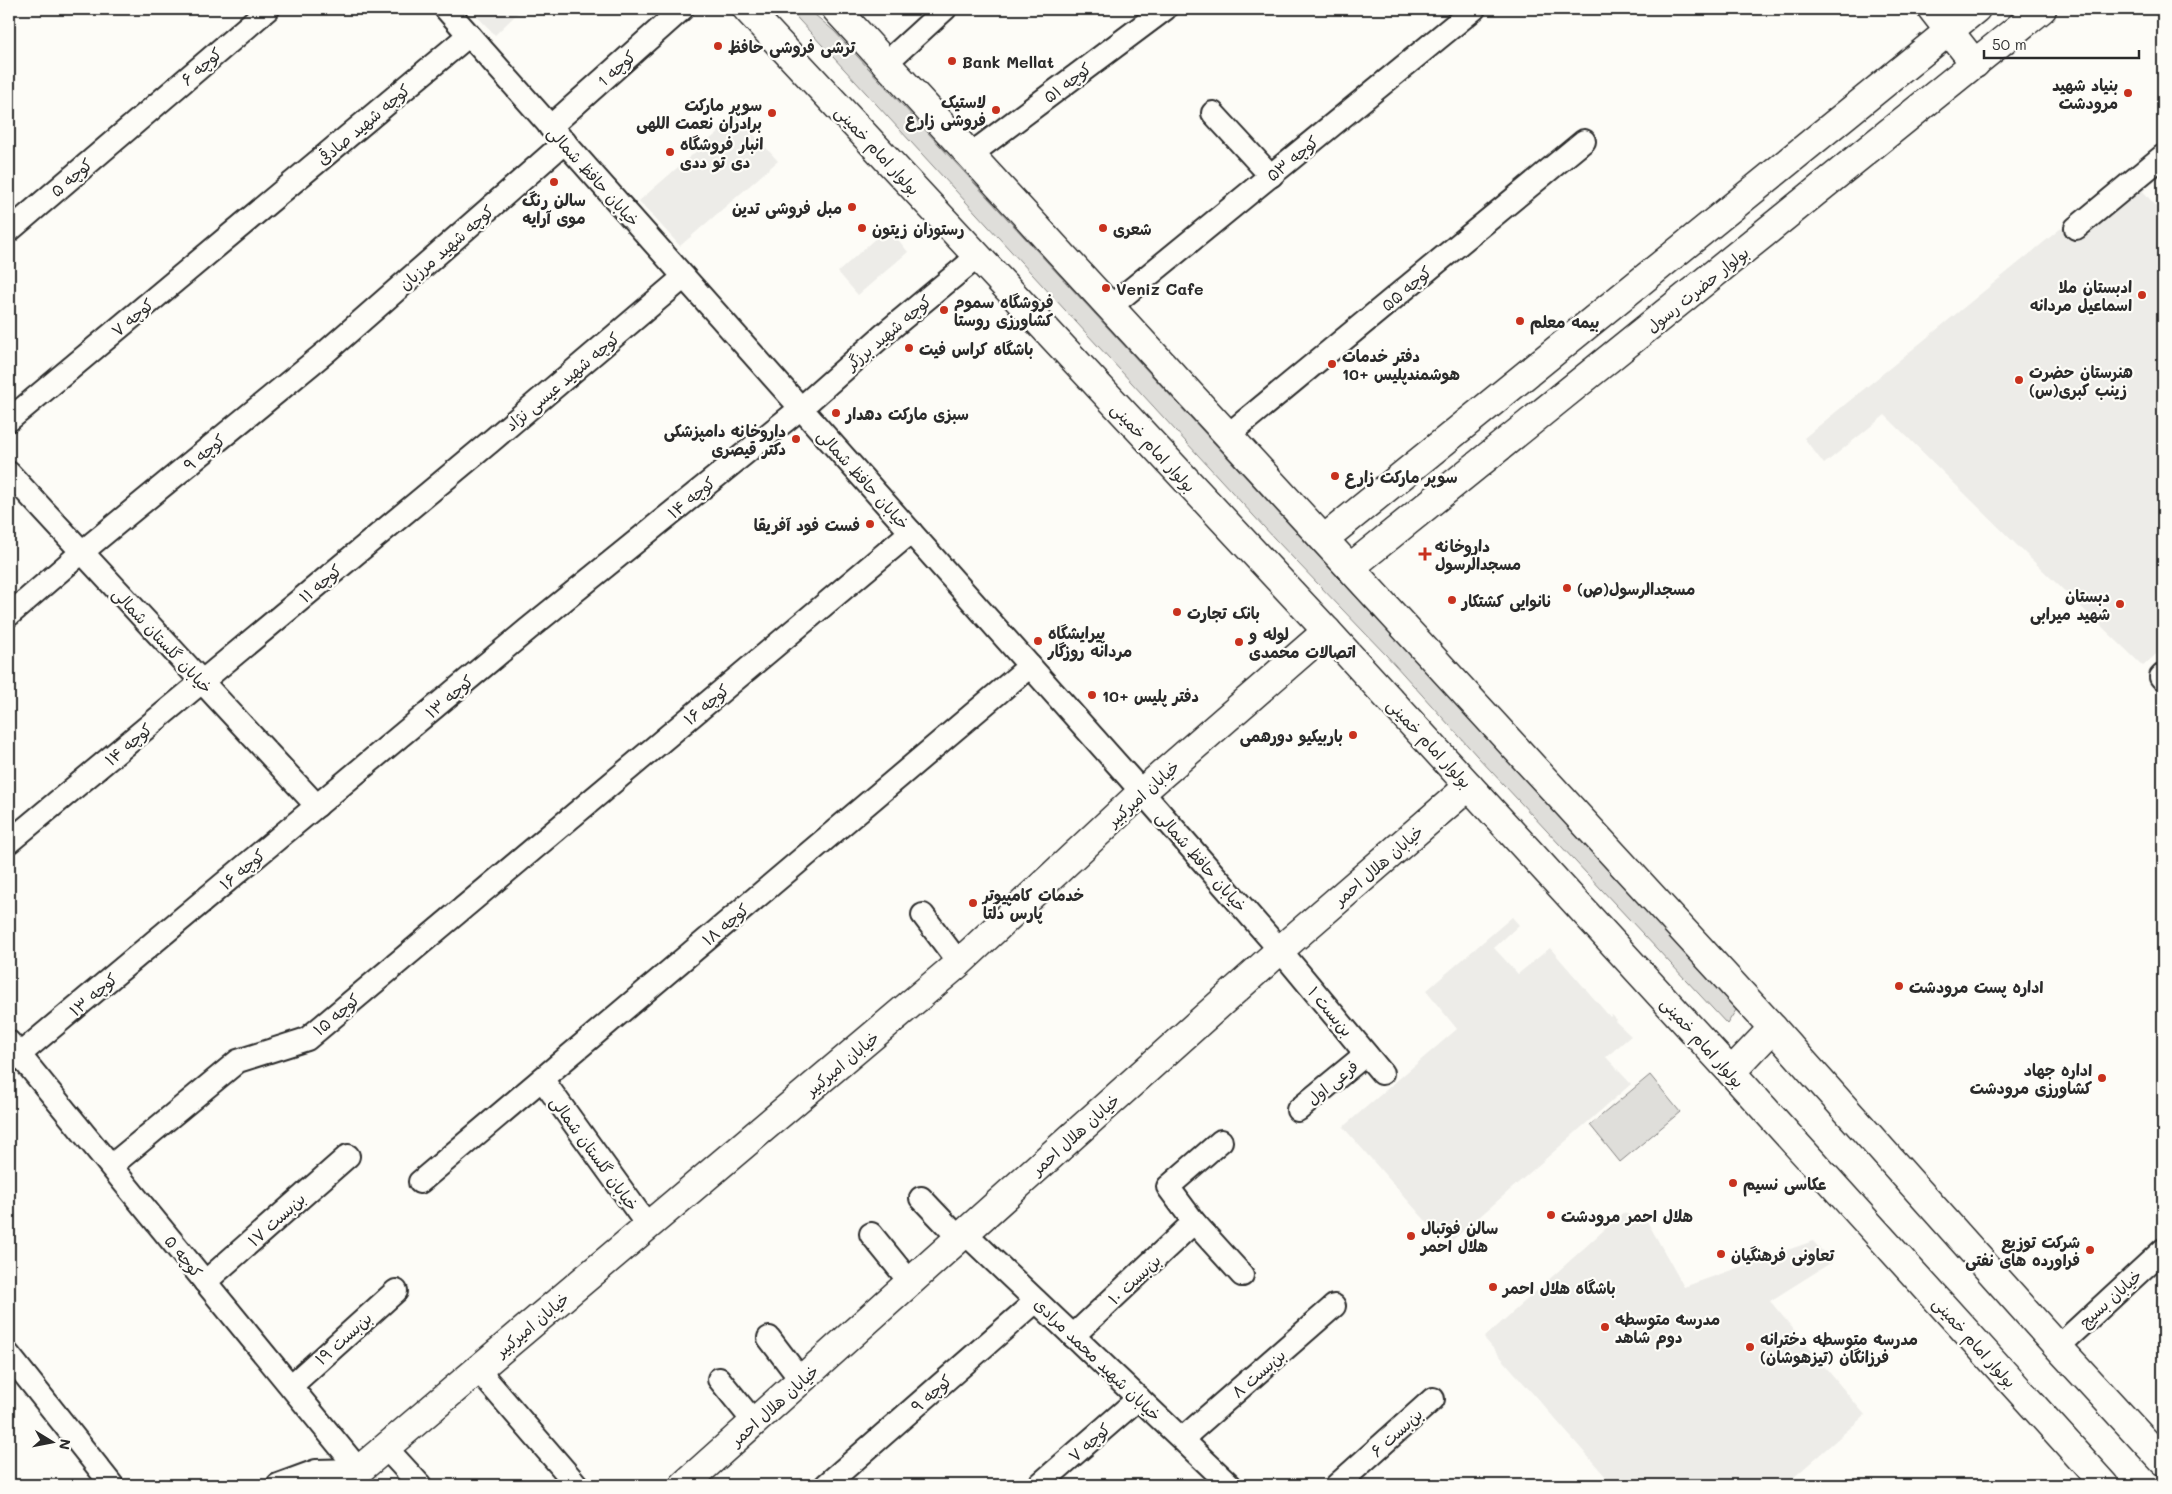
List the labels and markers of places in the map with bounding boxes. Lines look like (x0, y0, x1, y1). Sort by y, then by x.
place label: ترشی فروشی حافظ (728, 36, 857, 58)
marker: ترشی فروشی حافظ (712, 40, 724, 52)
place label: Bank Mellat (962, 51, 1054, 72)
marker: Bank Mellat (946, 55, 958, 67)
place label: بنیاد شهید مرودشت (2052, 74, 2118, 114)
marker: بنیاد شهید مرودشت (2122, 87, 2134, 99)
place label: لاستیک فروشی زارع (906, 91, 986, 132)
place label: سوپر مارکت برادران نعمت اللهی (636, 94, 762, 134)
marker: لاستیک فروشی زارع (990, 104, 1002, 116)
marker: سوپر مارکت برادران نعمت اللهی (766, 107, 778, 119)
place label: انبار فروشگاه دی تو ددی (680, 133, 763, 173)
marker: انبار فروشگاه دی تو ددی (664, 146, 676, 158)
marker: سالن رنگ موی آرایه (548, 176, 560, 188)
place label: سالن رنگ موی آرایه (522, 189, 586, 229)
place label: مبل فروشی تدین (732, 197, 842, 219)
marker: مبل فروشی تدین (846, 201, 858, 213)
place label: رستوران زیتون (872, 218, 964, 241)
place label: شعری (1113, 218, 1152, 239)
marker: رستوران زیتون (856, 222, 868, 234)
marker: شعری (1097, 222, 1109, 234)
place label: ادبستان ملا اسماعیل مردانه (2030, 276, 2132, 315)
place label: Veniz Cafe (1116, 278, 1204, 299)
marker: Veniz Cafe (1100, 282, 1112, 294)
marker: ادبستان ملا اسماعیل مردانه (2136, 289, 2148, 301)
place label: فروشگاه سموم کشاورزی روستا (954, 291, 1053, 331)
marker: فروشگاه سموم کشاورزی روستا (938, 304, 950, 316)
place label: بیمه معلم (1530, 311, 1599, 335)
marker: بیمه معلم (1514, 315, 1526, 327)
place label: باشگاه کراس فیت (919, 338, 1033, 359)
marker: باشگاه کراس فیت (903, 342, 915, 354)
place label: دفتر خدمات هوشمندپلیس +10 (1342, 345, 1460, 385)
marker: دفتر خدمات هوشمندپلیس +10 (1326, 358, 1338, 370)
place label: هنرستان حضرت زینب کبری(س) (2029, 361, 2133, 400)
marker: هنرستان حضرت زینب کبری(س) (2013, 374, 2025, 386)
place label: سبزی مارکت دهدار (844, 403, 969, 424)
marker: سبزی مارکت دهدار (830, 407, 842, 419)
place label: داروخانه دامپزشکی دکتر قیصری (664, 420, 786, 459)
marker: داروخانه دامپزشکی دکتر قیصری (790, 433, 802, 445)
place label: سوپر مارکت زارع (1345, 466, 1458, 489)
marker: سوپر مارکت زارع (1329, 470, 1341, 482)
place label: فست فود آفریقا (754, 514, 860, 536)
marker: فست فود آفریقا (864, 518, 876, 530)
place label: داروخانه مسجدالرسول (1435, 535, 1521, 575)
marker: داروخانه مسجدالرسول (1419, 548, 1431, 560)
place label: مسجدالرسول(ص) (1577, 578, 1695, 600)
marker: مسجدالرسول(ص) (1561, 582, 1573, 594)
place label: دبستان شهید میرابی (2030, 585, 2110, 625)
place label: نانوایی کشتکار (1460, 590, 1552, 612)
marker: نانوایی کشتکار (1446, 594, 1458, 606)
marker: دبستان شهید میرابی (2114, 598, 2126, 610)
place label: بانک تجارت (1187, 602, 1260, 623)
marker: بانک تجارت (1171, 606, 1183, 618)
place label: پیرایشگاه مردانه روزگار (1047, 622, 1132, 662)
place label: لوله و اتصالات محمدی (1248, 623, 1356, 662)
marker: پیرایشگاه مردانه روزگار (1032, 635, 1044, 647)
marker: لوله و اتصالات محمدی (1233, 636, 1245, 648)
place label: دفتر پلیس +10 (1102, 685, 1199, 707)
marker: دفتر پلیس +10 (1086, 689, 1098, 701)
place label: باربیکیو دورهمی (1240, 725, 1343, 747)
marker: باربیکیو دورهمی (1347, 729, 1359, 741)
place label: خدمات کامپیوتر پارس دلتا (981, 884, 1084, 924)
marker: خدمات کامپیوتر پارس دلتا (967, 897, 979, 909)
place label: اداره پست مرودشت (1909, 976, 2043, 998)
marker: اداره پست مرودشت (1893, 980, 1905, 992)
place label: اداره جهاد کشاورزی مرودشت (1970, 1059, 2092, 1099)
marker: اداره جهاد کشاورزی مرودشت (2096, 1072, 2108, 1084)
place label: عکاسی نسیم (1743, 1173, 1827, 1197)
marker: عکاسی نسیم (1727, 1177, 1739, 1189)
place label: هلال احمر مرودشت (1561, 1205, 1693, 1227)
marker: هلال احمر مرودشت (1545, 1209, 1557, 1221)
place label: سالن فوتبال هلال احمر (1419, 1217, 1498, 1256)
marker: سالن فوتبال هلال احمر (1405, 1230, 1417, 1242)
place label: شرکت توزیع فراورده های نفتی (1965, 1231, 2080, 1271)
place label: تعاونی فرهنگیان (1731, 1244, 1836, 1266)
marker: شرکت توزیع فراورده های نفتی (2084, 1244, 2096, 1256)
marker: تعاونی فرهنگیان (1715, 1248, 1727, 1260)
place label: باشگاه هلال احمر (1501, 1277, 1616, 1298)
marker: باشگاه هلال احمر (1487, 1281, 1499, 1293)
place label: مدرسه متوسطه دوم شاهد (1615, 1308, 1720, 1350)
marker: مدرسه متوسطه دوم شاهد (1599, 1321, 1611, 1333)
place label: مدرسه متوسطه دخترانه فرزانگان (تیزهوشان) (1760, 1328, 1918, 1368)
marker: مدرسه متوسطه دخترانه فرزانگان (تیزهوشان) (1744, 1341, 1756, 1353)

